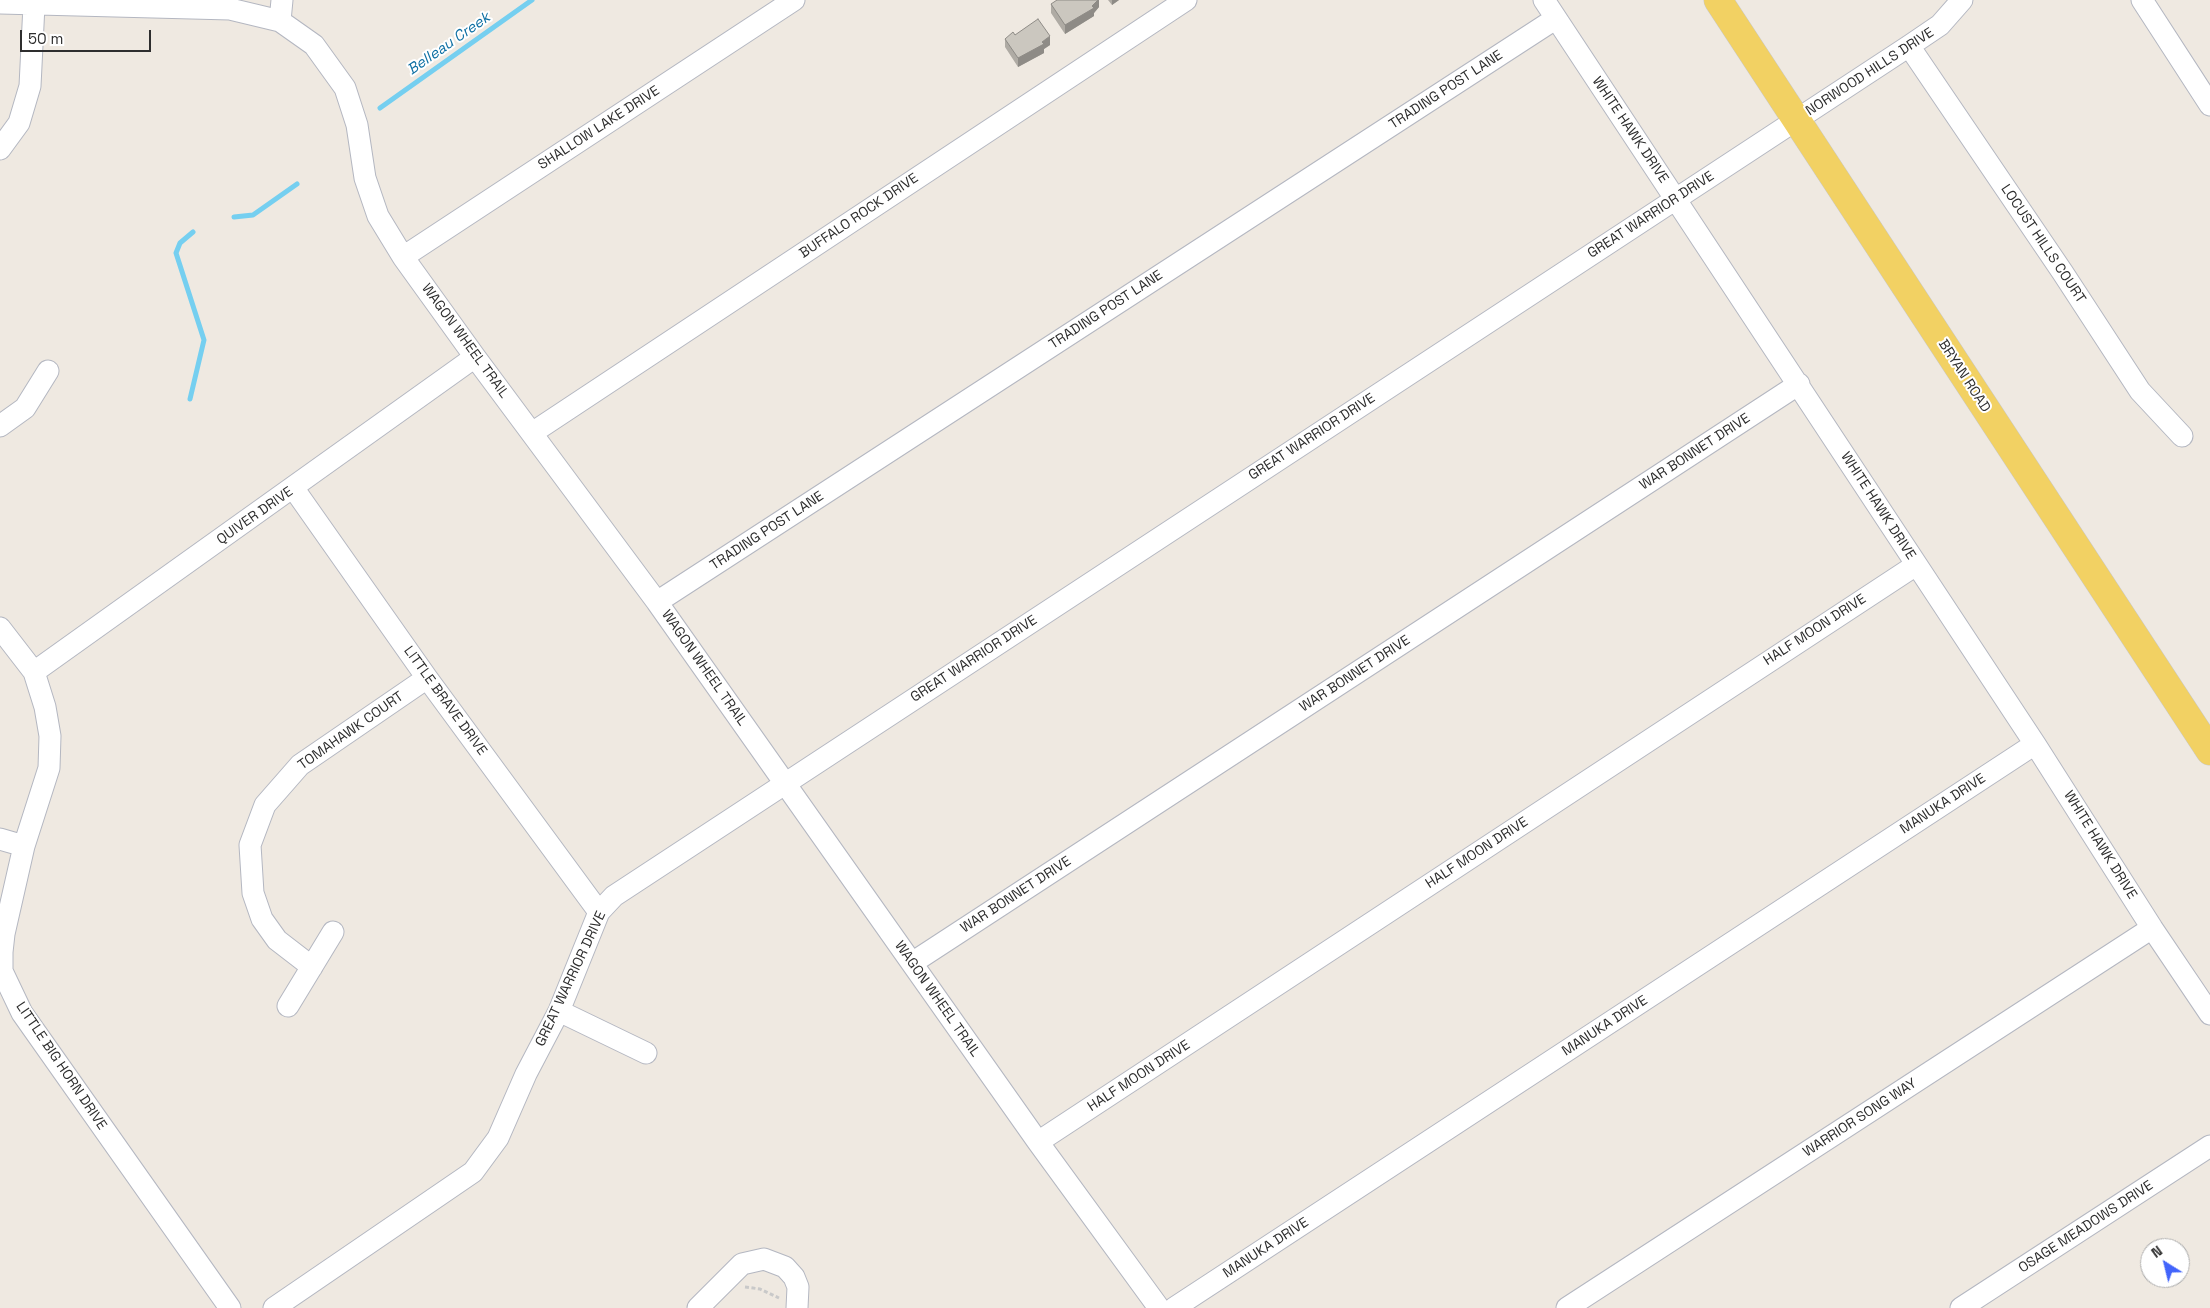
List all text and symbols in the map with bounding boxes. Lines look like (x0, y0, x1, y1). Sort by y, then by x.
water label: Belleau Creek (404, 9, 494, 79)
scale bar (22, 20, 154, 52)
street label: NORWOOD HILLS DRIVE (1803, 24, 1937, 120)
text: 50 m (28, 29, 63, 48)
street label: TRADING POST LANE (1386, 47, 1506, 133)
street label: WHITE HAWK DRIVE (1588, 74, 1672, 186)
street label: SHALLOW LAKE DRIVE (535, 82, 663, 174)
street label: GREAT WARRIOR DRIVE (1585, 168, 1717, 262)
street label: BUFFALO ROCK DRIVE (796, 170, 922, 262)
street label: LOCUST HILLS COURT (1997, 181, 2089, 307)
street label: TRADING POST LANE (1046, 267, 1166, 353)
street label: WAGON WHEEL TRAIL (418, 280, 512, 402)
street label: BRYAN ROAD (1934, 337, 1994, 415)
street label: GREAT WARRIOR DRIVE (1246, 390, 1378, 484)
street label: WAR BONNET DRIVE (1637, 410, 1753, 494)
street label: WHITE HAWK DRIVE (1837, 449, 1919, 563)
street label: QUIVER DRIVE (214, 484, 296, 548)
street label: TRADING POST LANE (707, 488, 827, 574)
street label: HALF MOON DRIVE (1761, 591, 1869, 669)
street label: WAGON WHEEL TRAIL (658, 607, 750, 729)
street label: GREAT WARRIOR DRIVE (908, 612, 1040, 706)
street label: WAR BONNET DRIVE (1297, 632, 1413, 716)
street label: LITTLE BRAVE DRIVE (400, 643, 490, 759)
street label: TOMAHAWK COURT (295, 688, 407, 774)
street label: MANUKA DRIVE (1897, 770, 1989, 838)
street label: WHITE HAWK DRIVE (2060, 788, 2140, 902)
street label: HALF MOON DRIVE (1423, 814, 1531, 892)
street label: WAR BONNET DRIVE (958, 853, 1074, 937)
street label: GREAT WARRIOR DRIVE (532, 909, 610, 1049)
street label: WAGON WHEEL TRAIL (891, 938, 983, 1060)
street label: MANUKA DRIVE (1559, 992, 1651, 1060)
street label: LITTLE BIG HORN DRIVE (12, 999, 110, 1133)
street label: HALF MOON DRIVE (1085, 1037, 1193, 1115)
street label: WARRIOR SONG WAY (1800, 1075, 1920, 1161)
street label: OSAGE MEADOWS DRIVE (2016, 1177, 2156, 1277)
street label: MANUKA DRIVE (1220, 1214, 1312, 1282)
north arrow (2140, 1238, 2190, 1288)
text: N (2148, 1242, 2166, 1262)

